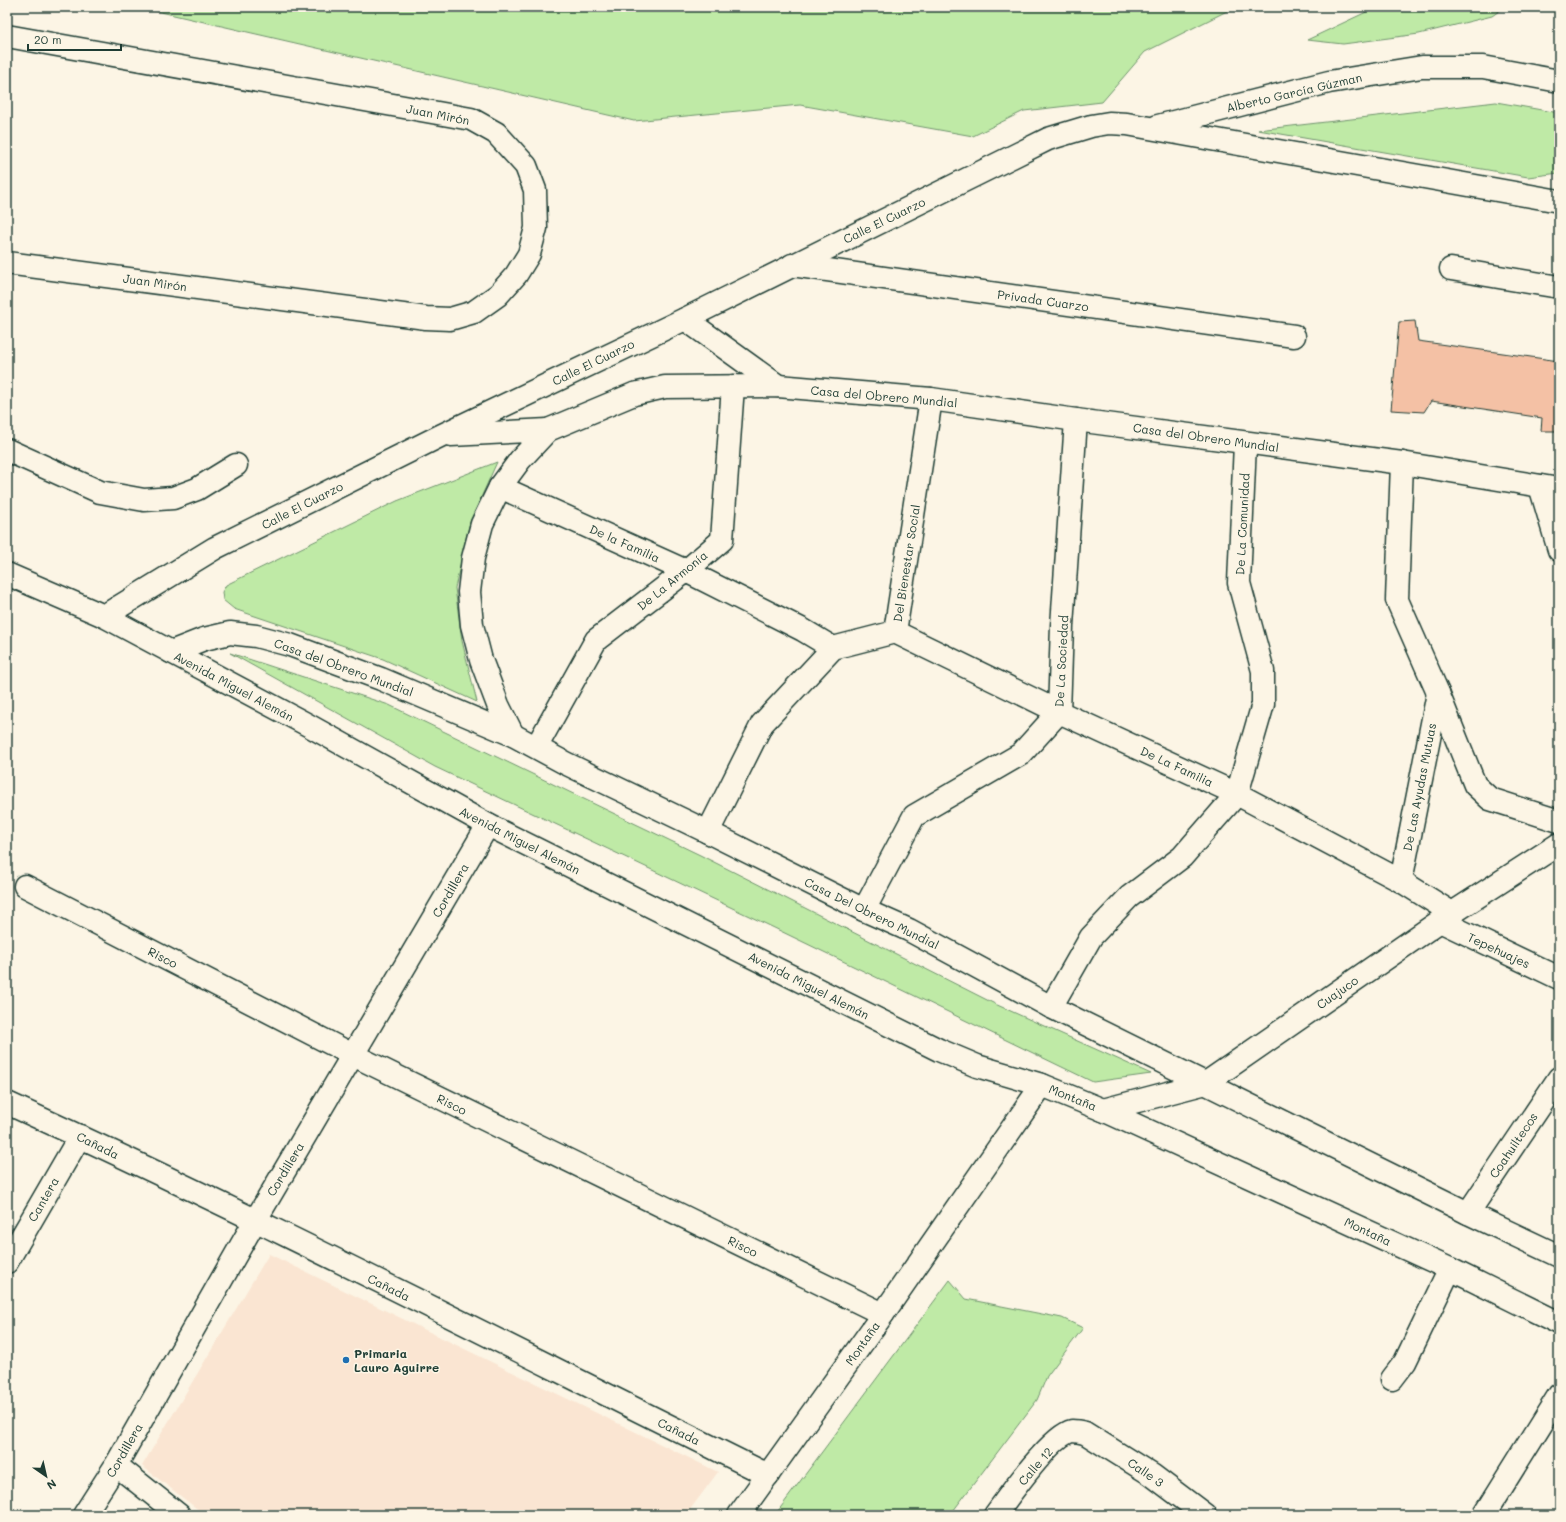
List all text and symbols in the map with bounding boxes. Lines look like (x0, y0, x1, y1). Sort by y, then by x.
scale bar (28, 26, 121, 52)
text: 20 m (34, 31, 62, 47)
street label: Alberto García Gúzman (1224, 69, 1364, 115)
street label: Juan Mirón (405, 100, 471, 128)
street label: Calle El Cuarzo (840, 193, 928, 247)
street label: Juan Mirón (122, 270, 188, 294)
street label: Privada Cuarzo (996, 286, 1090, 314)
street label: Calle El Cuarzo (549, 335, 637, 389)
street label: Casa del Obrero Mundial (810, 382, 958, 410)
street label: Casa del Obrero Mundial (1132, 419, 1280, 455)
street label: De La Comunidad (1231, 472, 1253, 575)
street label: Calle El Cuarzo (258, 478, 346, 532)
street label: Del Bienestar Social (889, 503, 923, 623)
street label: De la Familia (587, 520, 663, 566)
street label: De La Armonía (634, 547, 710, 613)
street label: De La Sociedad (1051, 614, 1071, 707)
street label: Casa del Obrero Mundial (272, 634, 416, 700)
street label: Avenida Miguel Alemán (171, 648, 297, 724)
street label: De Las Ayudas Mutuas (1399, 721, 1439, 852)
street label: De La Familia (1138, 742, 1216, 790)
street label: Avenida Miguel Alemán (457, 803, 583, 877)
street label: Cordillera (428, 860, 472, 920)
street label: Casa Del Obrero Mundial (802, 873, 942, 953)
street label: Tepehuajes (1465, 929, 1533, 971)
street label: Risco (145, 943, 181, 971)
street label: Avenida Miguel Alemán (746, 948, 872, 1022)
street label: Cuajuco (1313, 972, 1361, 1012)
street label: Montaña (1047, 1080, 1099, 1114)
street label: Risco (434, 1090, 470, 1118)
street label: Coahuiltecos (1485, 1109, 1541, 1181)
street label: Cañada (74, 1128, 122, 1162)
street label: Cordillera (263, 1139, 307, 1199)
street label: Cantera (24, 1174, 62, 1224)
street label: Montaña (1342, 1213, 1394, 1249)
street label: Risco (725, 1232, 761, 1260)
street label: Cañada (365, 1270, 413, 1304)
street label: Montaña (841, 1318, 883, 1368)
place label: Primaria Lauro Aguirre (354, 1345, 439, 1375)
marker: Primaria Lauro Aguirre (341, 1355, 351, 1365)
street label: Cañada (655, 1414, 703, 1448)
street label: Cordillera (102, 1420, 146, 1480)
street label: Calle 12 (1014, 1444, 1056, 1488)
street label: Calle 3 (1125, 1454, 1167, 1490)
north arrow (26, 1456, 66, 1496)
text: N (44, 1476, 60, 1493)

